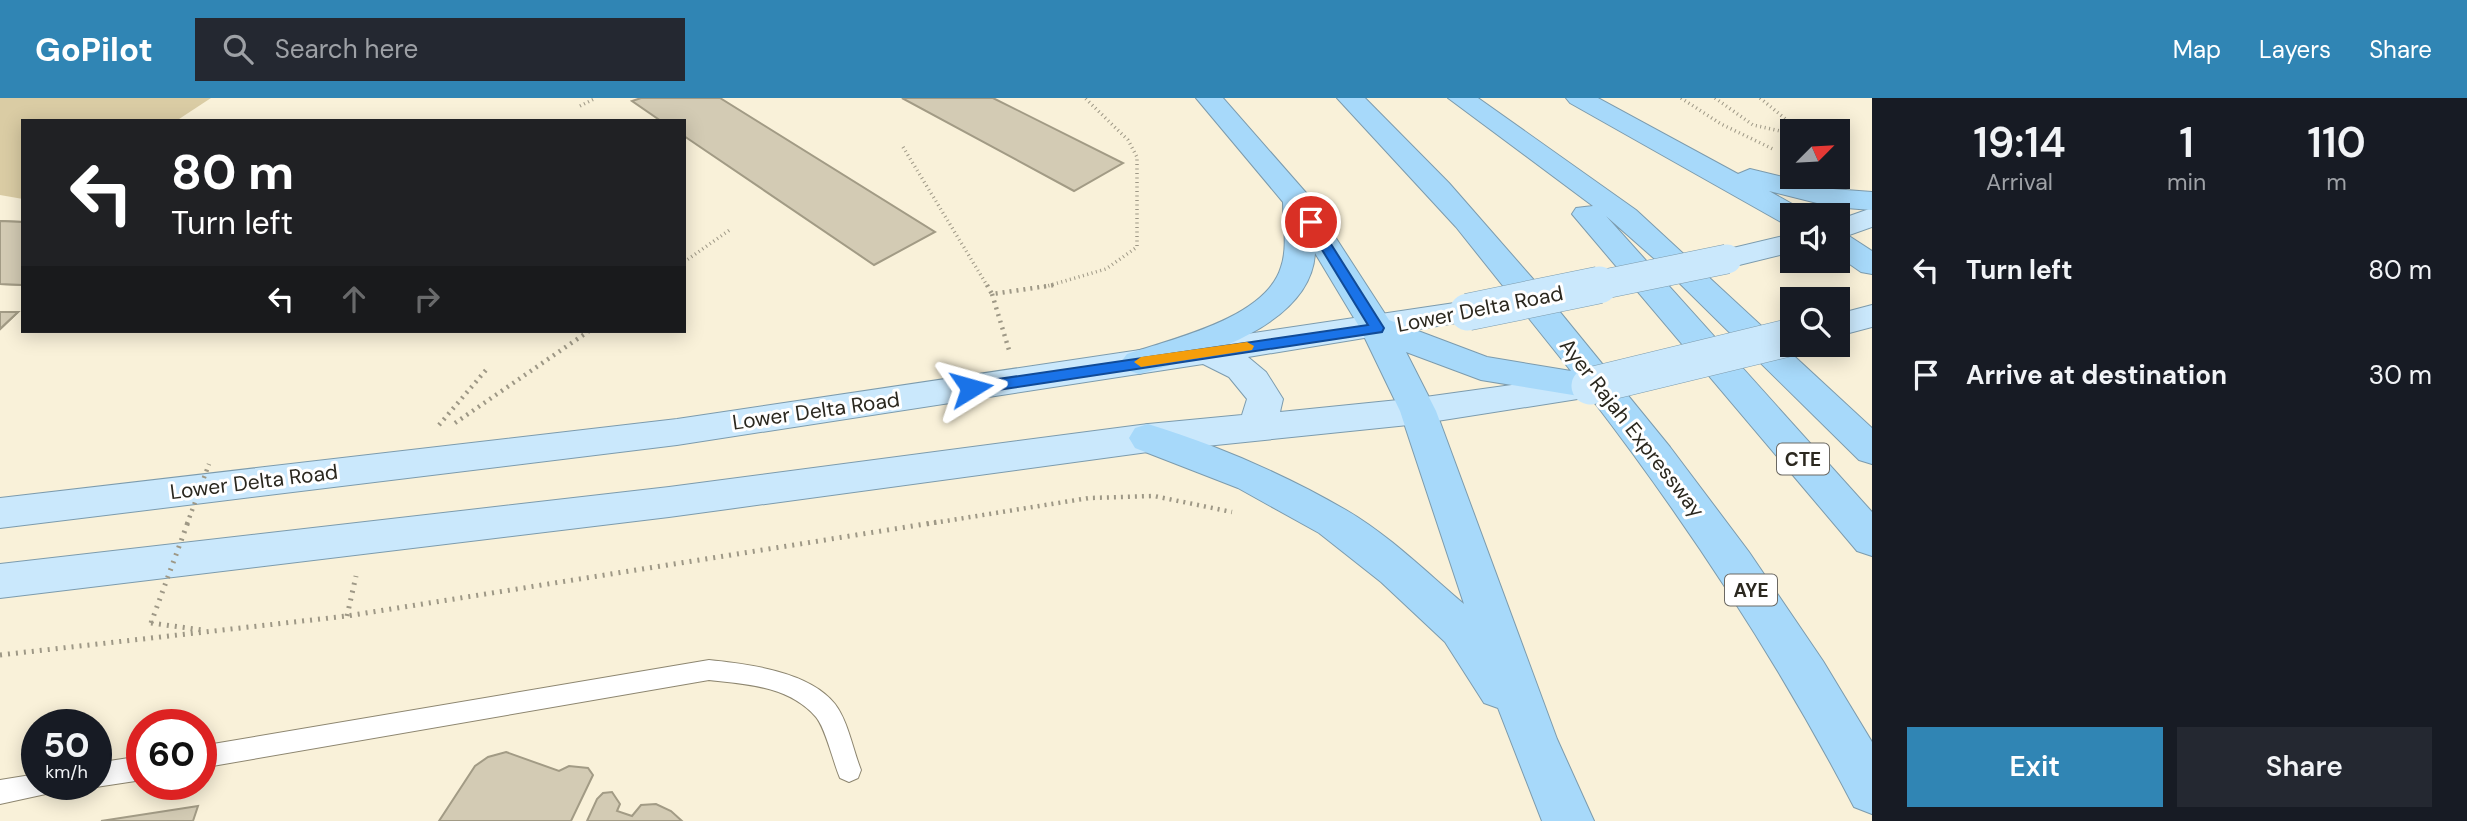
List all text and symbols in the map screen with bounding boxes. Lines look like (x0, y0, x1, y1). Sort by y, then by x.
search box (195, 18, 685, 81)
text: GoPilot (35, 28, 153, 71)
icon: search (219, 30, 257, 68)
text: Search here (275, 32, 418, 66)
text: Map (2173, 34, 2221, 65)
text: Layers (2259, 34, 2331, 65)
text: Share (2369, 34, 2432, 65)
text: 19:14 (1973, 115, 2066, 170)
text: 1 (2179, 115, 2194, 170)
text: 110 (2307, 115, 2366, 170)
north arrow (1780, 119, 1850, 189)
map controls (1780, 119, 1850, 357)
text: 80 m (171, 140, 294, 204)
icon: left (56, 147, 147, 238)
text: Arrival (1986, 167, 2053, 197)
text: min (2167, 167, 2206, 197)
text: m (2326, 167, 2347, 197)
pin (1281, 192, 1341, 252)
text: Turn left (171, 202, 293, 244)
icon: arrive (1292, 203, 1330, 241)
button: sound (1780, 203, 1850, 273)
icon: left (1907, 251, 1945, 289)
text: Turn left (1966, 253, 2073, 287)
text: 80 m (2368, 253, 2432, 287)
street label: Lower Delta Road (1394, 279, 1566, 339)
icon: left (262, 280, 300, 318)
icon: ahead (335, 280, 373, 318)
icon: right (408, 280, 446, 318)
button: search (1780, 287, 1850, 357)
street label: Ayer Rajah Expressway (1553, 333, 1711, 524)
position arrow (934, 351, 1008, 425)
icon: arrive (1907, 356, 1945, 394)
text: Arrive at destination (1966, 358, 2227, 392)
text: 30 m (2369, 358, 2432, 392)
street label: Lower Delta Road (730, 385, 902, 437)
road number: CTE (1777, 444, 1829, 474)
street label: Lower Delta Road (169, 458, 339, 506)
road number: AYE (1725, 575, 1777, 606)
speed limit sign: 60 (126, 709, 217, 800)
text: 50 (43, 722, 90, 768)
button: Exit (1907, 727, 2163, 807)
button: Share (2177, 727, 2432, 807)
text: km/h (45, 760, 88, 784)

